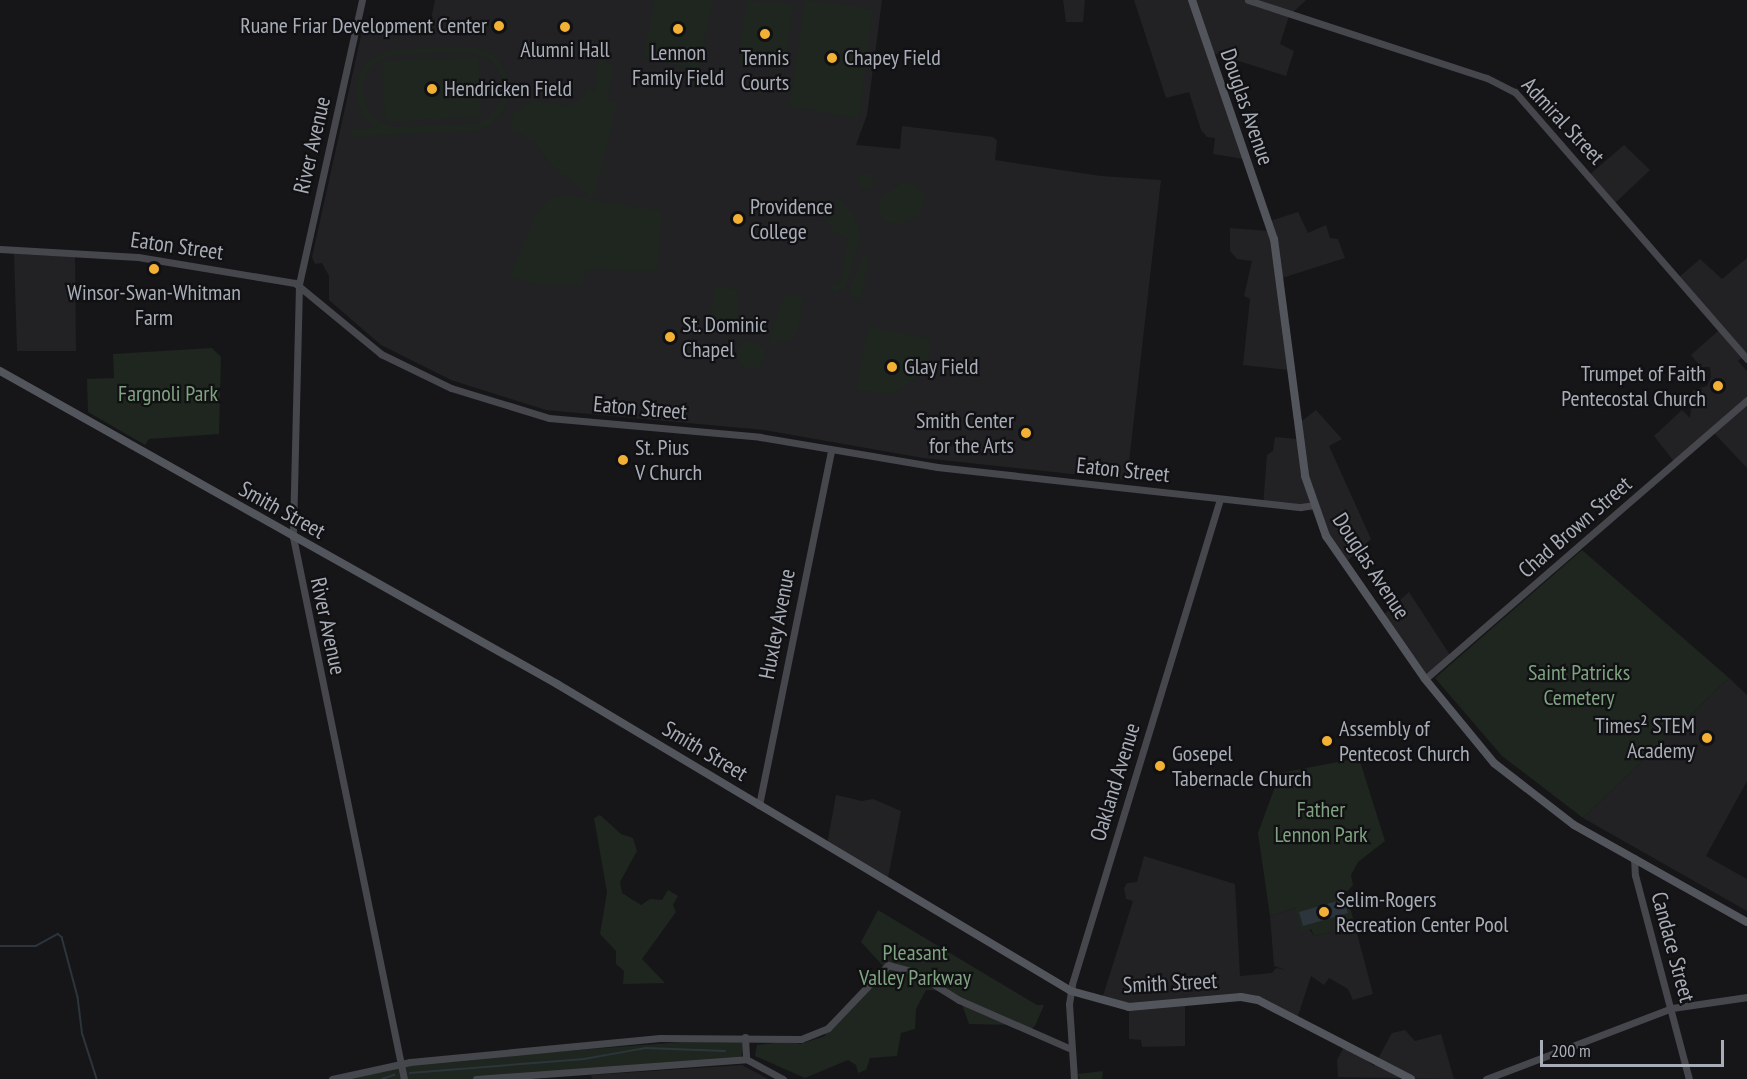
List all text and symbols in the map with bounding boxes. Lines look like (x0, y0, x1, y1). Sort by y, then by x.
place label: Ruane Friar Development Center (240, 13, 487, 39)
marker: Ruane Friar Development Center (492, 19, 506, 33)
marker: Alumni Hall (558, 20, 572, 34)
marker: Lennon Family Field (671, 22, 685, 36)
marker: Tennis Courts (758, 27, 772, 41)
place label: Alumni Hall (520, 37, 610, 63)
place label: Lennon Family Field (632, 39, 724, 90)
place label: Tennis Courts (741, 44, 789, 96)
place label: Chapey Field (844, 45, 941, 71)
street label: Douglas Avenue (1215, 45, 1279, 169)
marker: Chapey Field (825, 51, 839, 65)
street label: Admiral Street (1516, 72, 1610, 170)
place label: Hendricken Field (444, 76, 572, 102)
marker: Hendricken Field (425, 82, 439, 96)
street label: River Avenue (288, 94, 336, 196)
place label: Providence College (750, 193, 833, 244)
marker: Providence College (731, 212, 745, 226)
street label: Eaton Street (129, 226, 225, 266)
marker: Winsor-Swan-Whitman Farm (147, 262, 161, 276)
place label: Winsor-Swan-Whitman Farm (67, 279, 241, 330)
place label: St. Dominic Chapel (682, 311, 768, 362)
marker: St. Dominic Chapel (663, 330, 677, 344)
place label: Glay Field (904, 354, 979, 380)
marker: Glay Field (885, 360, 899, 374)
place label: Trumpet of Faith Pentecostal Church (1561, 360, 1706, 412)
marker: Trumpet of Faith Pentecostal Church (1711, 379, 1725, 393)
park label: Fargnoli Park (118, 381, 218, 407)
street label: Eaton Street (592, 391, 688, 425)
place label: Smith Center for the Arts (916, 407, 1014, 458)
marker: Smith Center for the Arts (1019, 426, 1033, 440)
place label: St. Pius V Church (635, 434, 703, 486)
street label: Eaton Street (1075, 452, 1171, 488)
marker: St. Pius V Church (616, 453, 630, 467)
street label: Chad Brown Street (1513, 471, 1637, 583)
street label: Smith Street (234, 476, 330, 544)
street label: Douglas Avenue (1327, 508, 1415, 624)
street label: Huxley Avenue (753, 566, 801, 682)
street label: River Avenue (305, 575, 351, 677)
park label: Saint Patricks Cemetery (1528, 659, 1630, 710)
place label: Times² STEM Academy (1595, 712, 1695, 764)
street label: Smith Street (658, 715, 752, 787)
place label: Assembly of Pentecost Church (1339, 715, 1470, 766)
street label: Oakland Avenue (1084, 719, 1146, 845)
marker: Times² STEM Academy (1700, 731, 1714, 745)
marker: Assembly of Pentecost Church (1320, 734, 1334, 748)
place label: Gosepel Tabernacle Church (1172, 740, 1311, 792)
marker: Gosepel Tabernacle Church (1153, 759, 1167, 773)
park label: Father Lennon Park (1274, 796, 1368, 848)
place label: Selim-Rogers Recreation Center Pool (1336, 886, 1508, 938)
street label: Candace Street (1646, 889, 1700, 1005)
marker: Selim-Rogers Recreation Center Pool (1317, 905, 1331, 919)
park label: Pleasant Valley Parkway (859, 939, 971, 990)
street label: Smith Street (1122, 967, 1218, 999)
scale bar (1543, 1028, 1728, 1066)
text: 200 m (1551, 1039, 1591, 1062)

